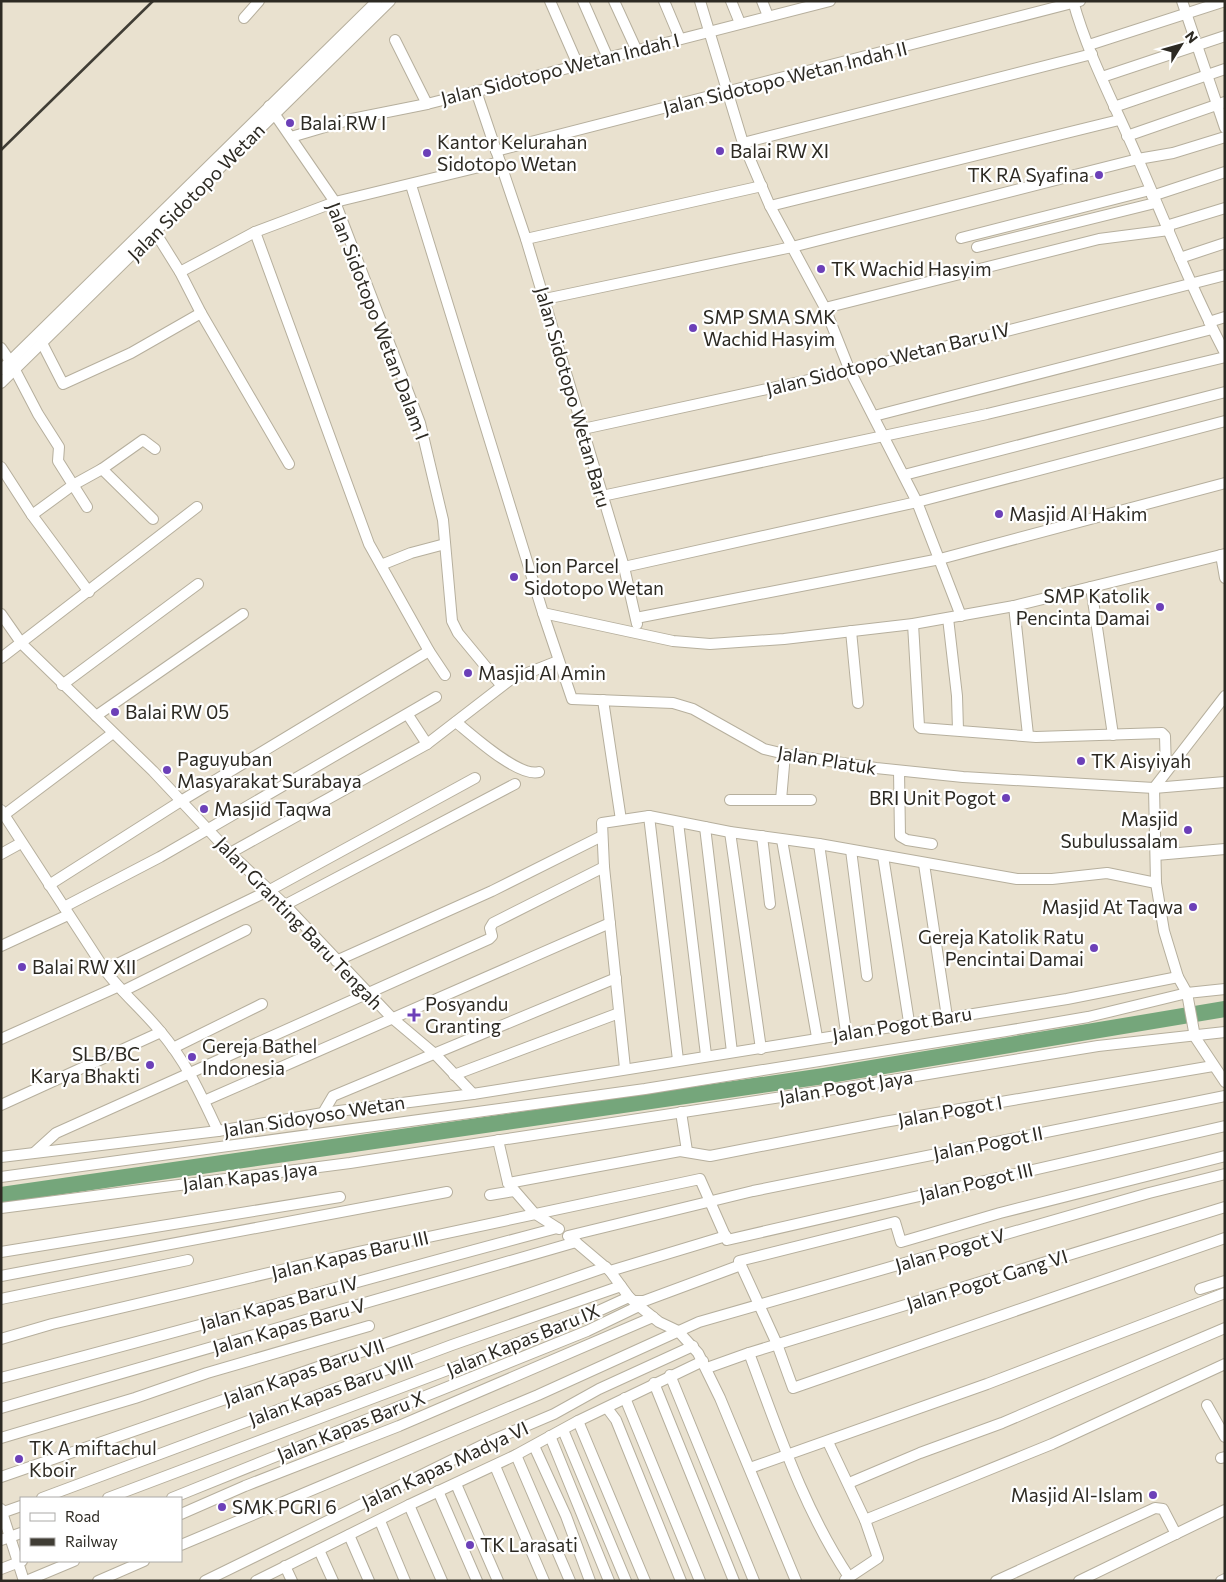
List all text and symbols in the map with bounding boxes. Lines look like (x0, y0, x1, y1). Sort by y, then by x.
north arrow (1156, 20, 1206, 70)
street label: Jalan Sidotopo Wetan Indah I (438, 28, 682, 109)
text: N (1182, 28, 1202, 46)
street label: Jalan Sidotopo Wetan Indah II (660, 36, 909, 119)
place label: Balai RW I (300, 111, 386, 134)
marker: Balai RW I (284, 117, 296, 129)
street label: Jalan Sidotopo Wetan (122, 118, 269, 265)
place label: Kantor Kelurahan Sidotopo Wetan (437, 130, 587, 175)
place label: Balai RW XI (730, 139, 829, 162)
marker: Balai RW XI (714, 145, 726, 157)
marker: Kantor Kelurahan Sidotopo Wetan (421, 147, 433, 159)
place label: TK RA Syafina (967, 163, 1089, 186)
marker: TK RA Syafina (1093, 169, 1105, 181)
street label: Jalan Sidotopo Wetan Dalam I (322, 199, 434, 443)
place label: TK Wachid Hasyim (831, 257, 992, 280)
marker: TK Wachid Hasyim (815, 263, 827, 275)
street label: Jalan Sidotopo Wetan Baru (531, 284, 616, 510)
place label: SMP SMA SMK Wachid Hasyim (703, 305, 836, 350)
street label: Jalan Sidotopo Wetan Baru IV (763, 317, 1012, 400)
marker: SMP SMA SMK Wachid Hasyim (687, 322, 699, 334)
place label: Masjid Al Hakim (1009, 502, 1147, 525)
marker: Masjid Al Hakim (993, 508, 1005, 520)
place label: Lion Parcel Sidotopo Wetan (524, 554, 664, 599)
marker: Lion Parcel Sidotopo Wetan (508, 571, 520, 583)
place label: SMP Katolik Pencinta Damai (1016, 584, 1150, 629)
marker: SMP Katolik Pencinta Damai (1154, 601, 1166, 613)
place label: Masjid Al Amin (478, 661, 606, 684)
marker: Masjid Al Amin (462, 667, 474, 679)
place label: Balai RW 05 (125, 700, 229, 723)
marker: Balai RW 05 (109, 706, 121, 718)
street label: Jalan Platuk (776, 740, 878, 779)
place label: Paguyuban Masyarakat Surabaya (177, 747, 362, 792)
place label: TK Aisyiyah (1091, 749, 1191, 772)
marker: TK Aisyiyah (1075, 755, 1087, 767)
marker: Paguyuban Masyarakat Surabaya (161, 764, 173, 776)
place label: BRI Unit Pogot (869, 786, 996, 809)
marker: BRI Unit Pogot (1000, 792, 1012, 804)
place label: Masjid Taqwa (214, 797, 331, 820)
marker: Masjid Taqwa (198, 803, 210, 815)
place label: Masjid Subulussalam (1060, 807, 1178, 852)
marker: Masjid Subulussalam (1182, 824, 1194, 836)
street label: Jalan Granting Baru Tengah (211, 832, 388, 1014)
place label: Masjid At Taqwa (1042, 895, 1183, 918)
marker: Masjid At Taqwa (1187, 901, 1199, 913)
place label: Gereja Katolik Ratu Pencintai Damai (918, 925, 1084, 970)
marker: Gereja Katolik Ratu Pencintai Damai (1088, 942, 1100, 954)
place label: Balai RW XII (32, 955, 136, 978)
marker: Balai RW XII (16, 961, 28, 973)
place label: Posyandu Granting (425, 992, 508, 1037)
street label: Jalan Pogot Baru (831, 1001, 973, 1046)
marker: Posyandu Granting (407, 1008, 421, 1022)
place label: Gereja Bathel Indonesia (202, 1034, 317, 1079)
place label: SLB/BC Karya Bhakti (30, 1042, 140, 1087)
marker: Gereja Bathel Indonesia (186, 1051, 198, 1063)
marker: SLB/BC Karya Bhakti (144, 1059, 156, 1071)
street label: Jalan Pogot Jaya (777, 1065, 915, 1108)
street label: Jalan Sidoyoso Wetan (221, 1090, 406, 1141)
street label: Jalan Pogot I (896, 1090, 1004, 1131)
street label: Jalan Pogot II (931, 1121, 1045, 1164)
street label: Jalan Kapas Jaya (181, 1156, 319, 1195)
street label: Jalan Pogot III (917, 1157, 1035, 1206)
street label: Jalan Pogot V (892, 1223, 1008, 1276)
street label: Jalan Kapas Baru III (269, 1225, 431, 1284)
street label: Jalan Pogot Gang VI (903, 1244, 1070, 1315)
street label: Jalan Kapas Baru IV (197, 1270, 361, 1335)
street label: Jalan Kapas Baru V (210, 1293, 368, 1358)
street label: Jalan Kapas Baru IX (443, 1298, 603, 1381)
street label: Jalan Kapas Baru VII (220, 1333, 387, 1410)
street label: Jalan Kapas Baru VIII (245, 1349, 416, 1430)
street label: Jalan Kapas Baru X (273, 1385, 428, 1466)
street label: Jalan Kapas Madya VI (358, 1416, 532, 1513)
place label: TK A miftachul Kboir (29, 1436, 157, 1481)
marker: TK A miftachul Kboir (13, 1453, 25, 1465)
place label: Masjid Al-Islam (1011, 1483, 1143, 1506)
marker: Masjid Al-Islam (1147, 1489, 1159, 1501)
place label: SMK PGRI 6 (232, 1495, 337, 1518)
legend (20, 1497, 182, 1562)
marker: SMK PGRI 6 (216, 1501, 228, 1513)
text: Road (65, 1507, 100, 1525)
text: Railway (65, 1532, 118, 1550)
place label: TK Larasati (480, 1533, 578, 1556)
marker: TK Larasati (464, 1539, 476, 1551)

